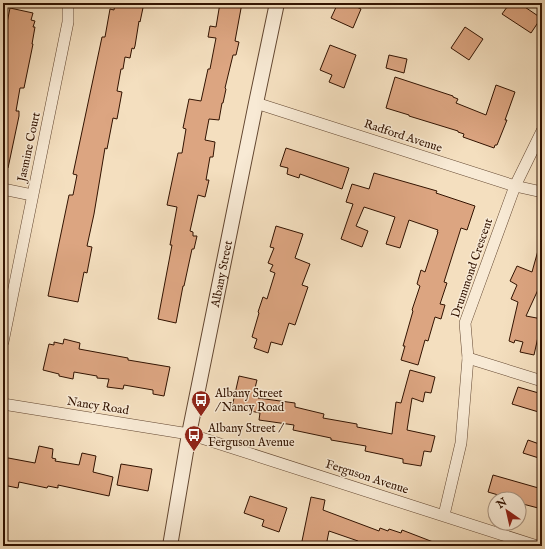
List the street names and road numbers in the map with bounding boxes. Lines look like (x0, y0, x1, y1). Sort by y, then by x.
street label: Jasmine Court (14, 111, 45, 185)
street label: Radford Avenue (362, 116, 445, 156)
street label: Drummond Crescent (448, 216, 496, 320)
street label: Albany Street (207, 239, 235, 310)
street label: Nancy Road (66, 394, 131, 418)
street label: Ferguson Avenue (324, 456, 411, 498)

